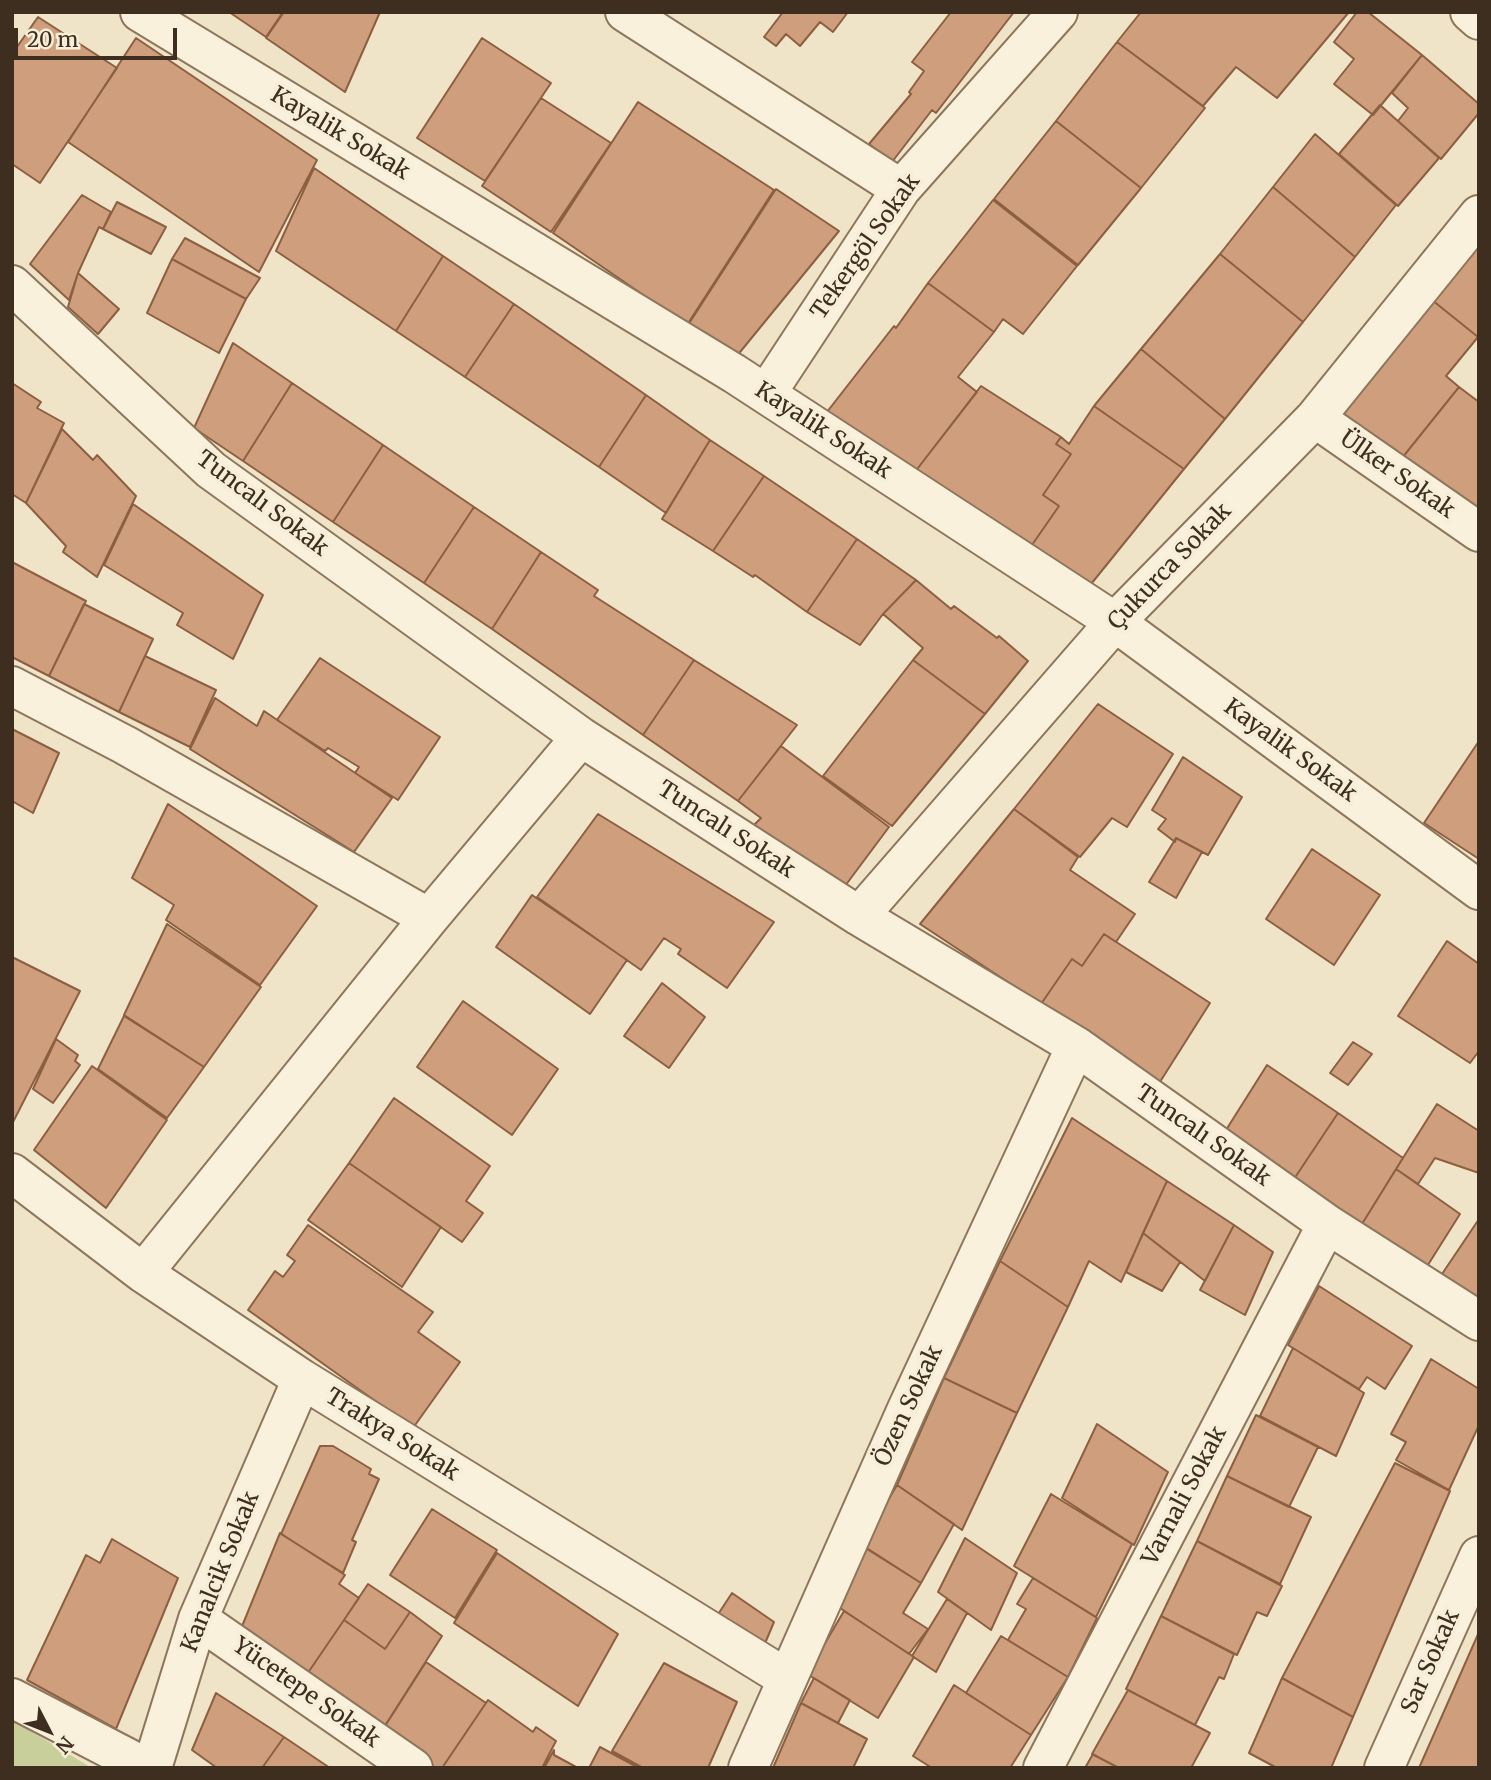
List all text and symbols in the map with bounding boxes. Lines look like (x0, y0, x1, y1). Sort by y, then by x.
scale bar (18, 14, 180, 58)
text: 20 m (27, 26, 78, 53)
street label: Kayalik Sokak (266, 82, 414, 186)
street label: Tekergöl Sokak (806, 169, 926, 325)
street label: Kayalik Sokak (750, 377, 896, 485)
street label: Ülker Sokak (1334, 425, 1460, 525)
street label: Tuncalı Sokak (191, 445, 333, 563)
street label: Çukurca Sokak (1103, 498, 1237, 636)
street label: Kayalik Sokak (1218, 694, 1362, 808)
street label: Tuncalı Sokak (652, 775, 800, 885)
street label: Tuncalı Sokak (1130, 1079, 1276, 1193)
street label: Özen Sokak (869, 1341, 949, 1471)
street label: Trakya Sokak (320, 1383, 464, 1487)
street label: Varnali Sokak (1137, 1422, 1233, 1570)
street label: Kanalcik Sokak (176, 1488, 266, 1656)
street label: Sar Sokak (1396, 1606, 1466, 1718)
street label: Yücetepe Sokak (227, 1632, 385, 1754)
north arrow (14, 1696, 84, 1766)
text: N (51, 1731, 79, 1759)

